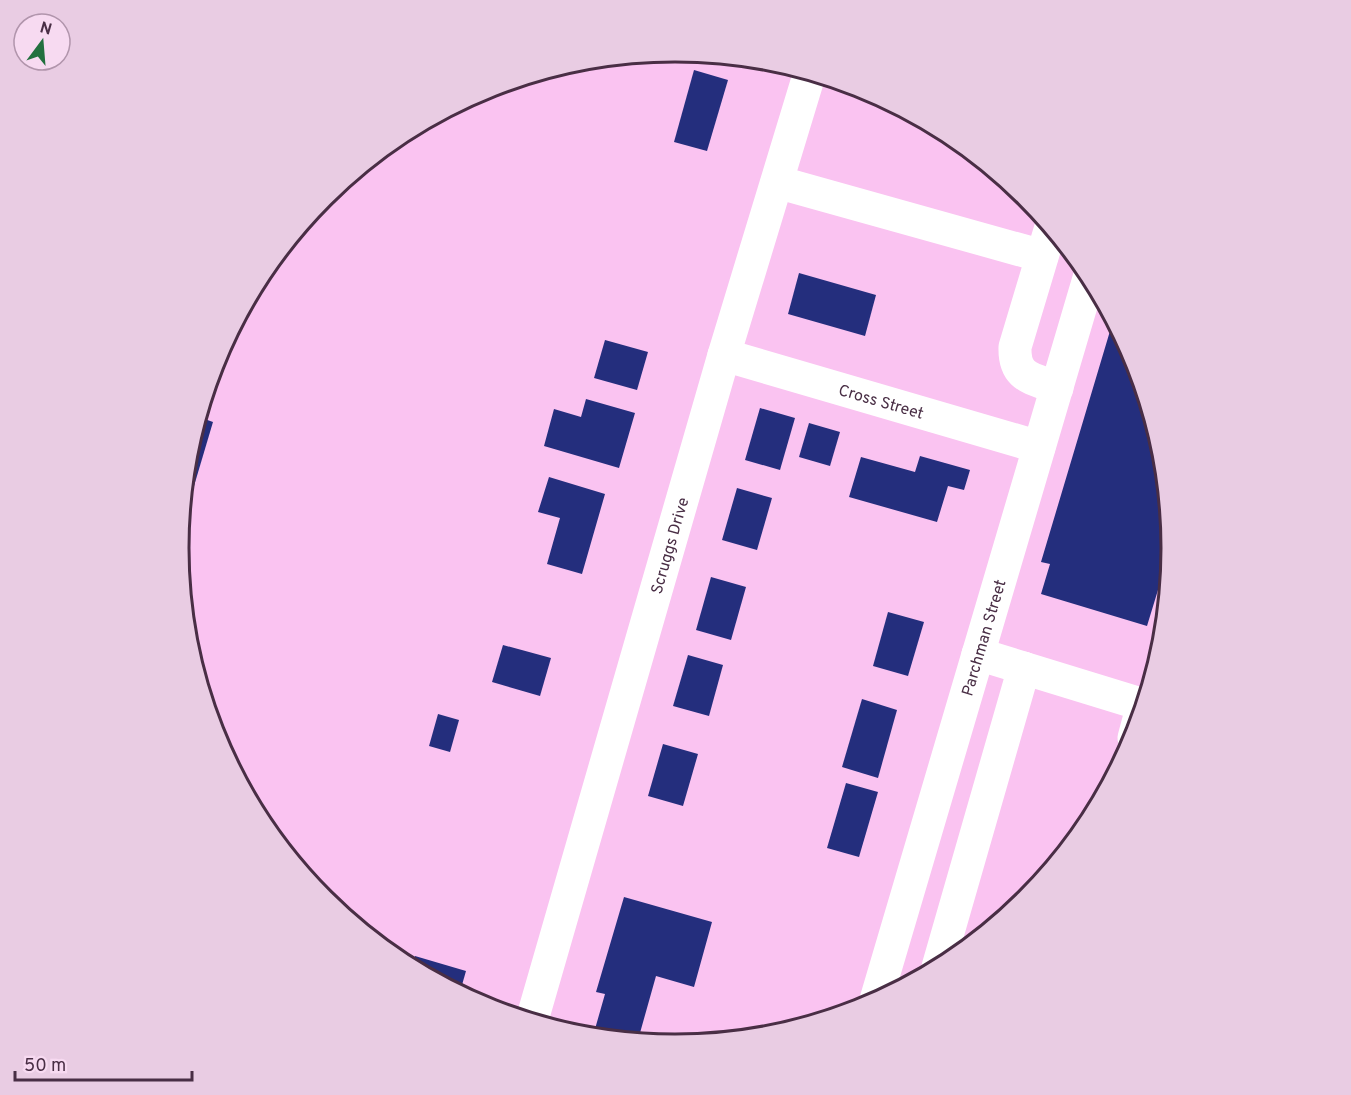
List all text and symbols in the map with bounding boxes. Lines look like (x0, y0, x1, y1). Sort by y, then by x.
north arrow (12, 12, 72, 72)
text: N (37, 18, 54, 41)
street label: Cross Street (836, 381, 926, 425)
street label: Scruggs Drive (648, 495, 694, 597)
street label: Parchman Street (958, 577, 1012, 699)
scale bar (15, 1044, 192, 1082)
text: 50 m (24, 1055, 66, 1078)

